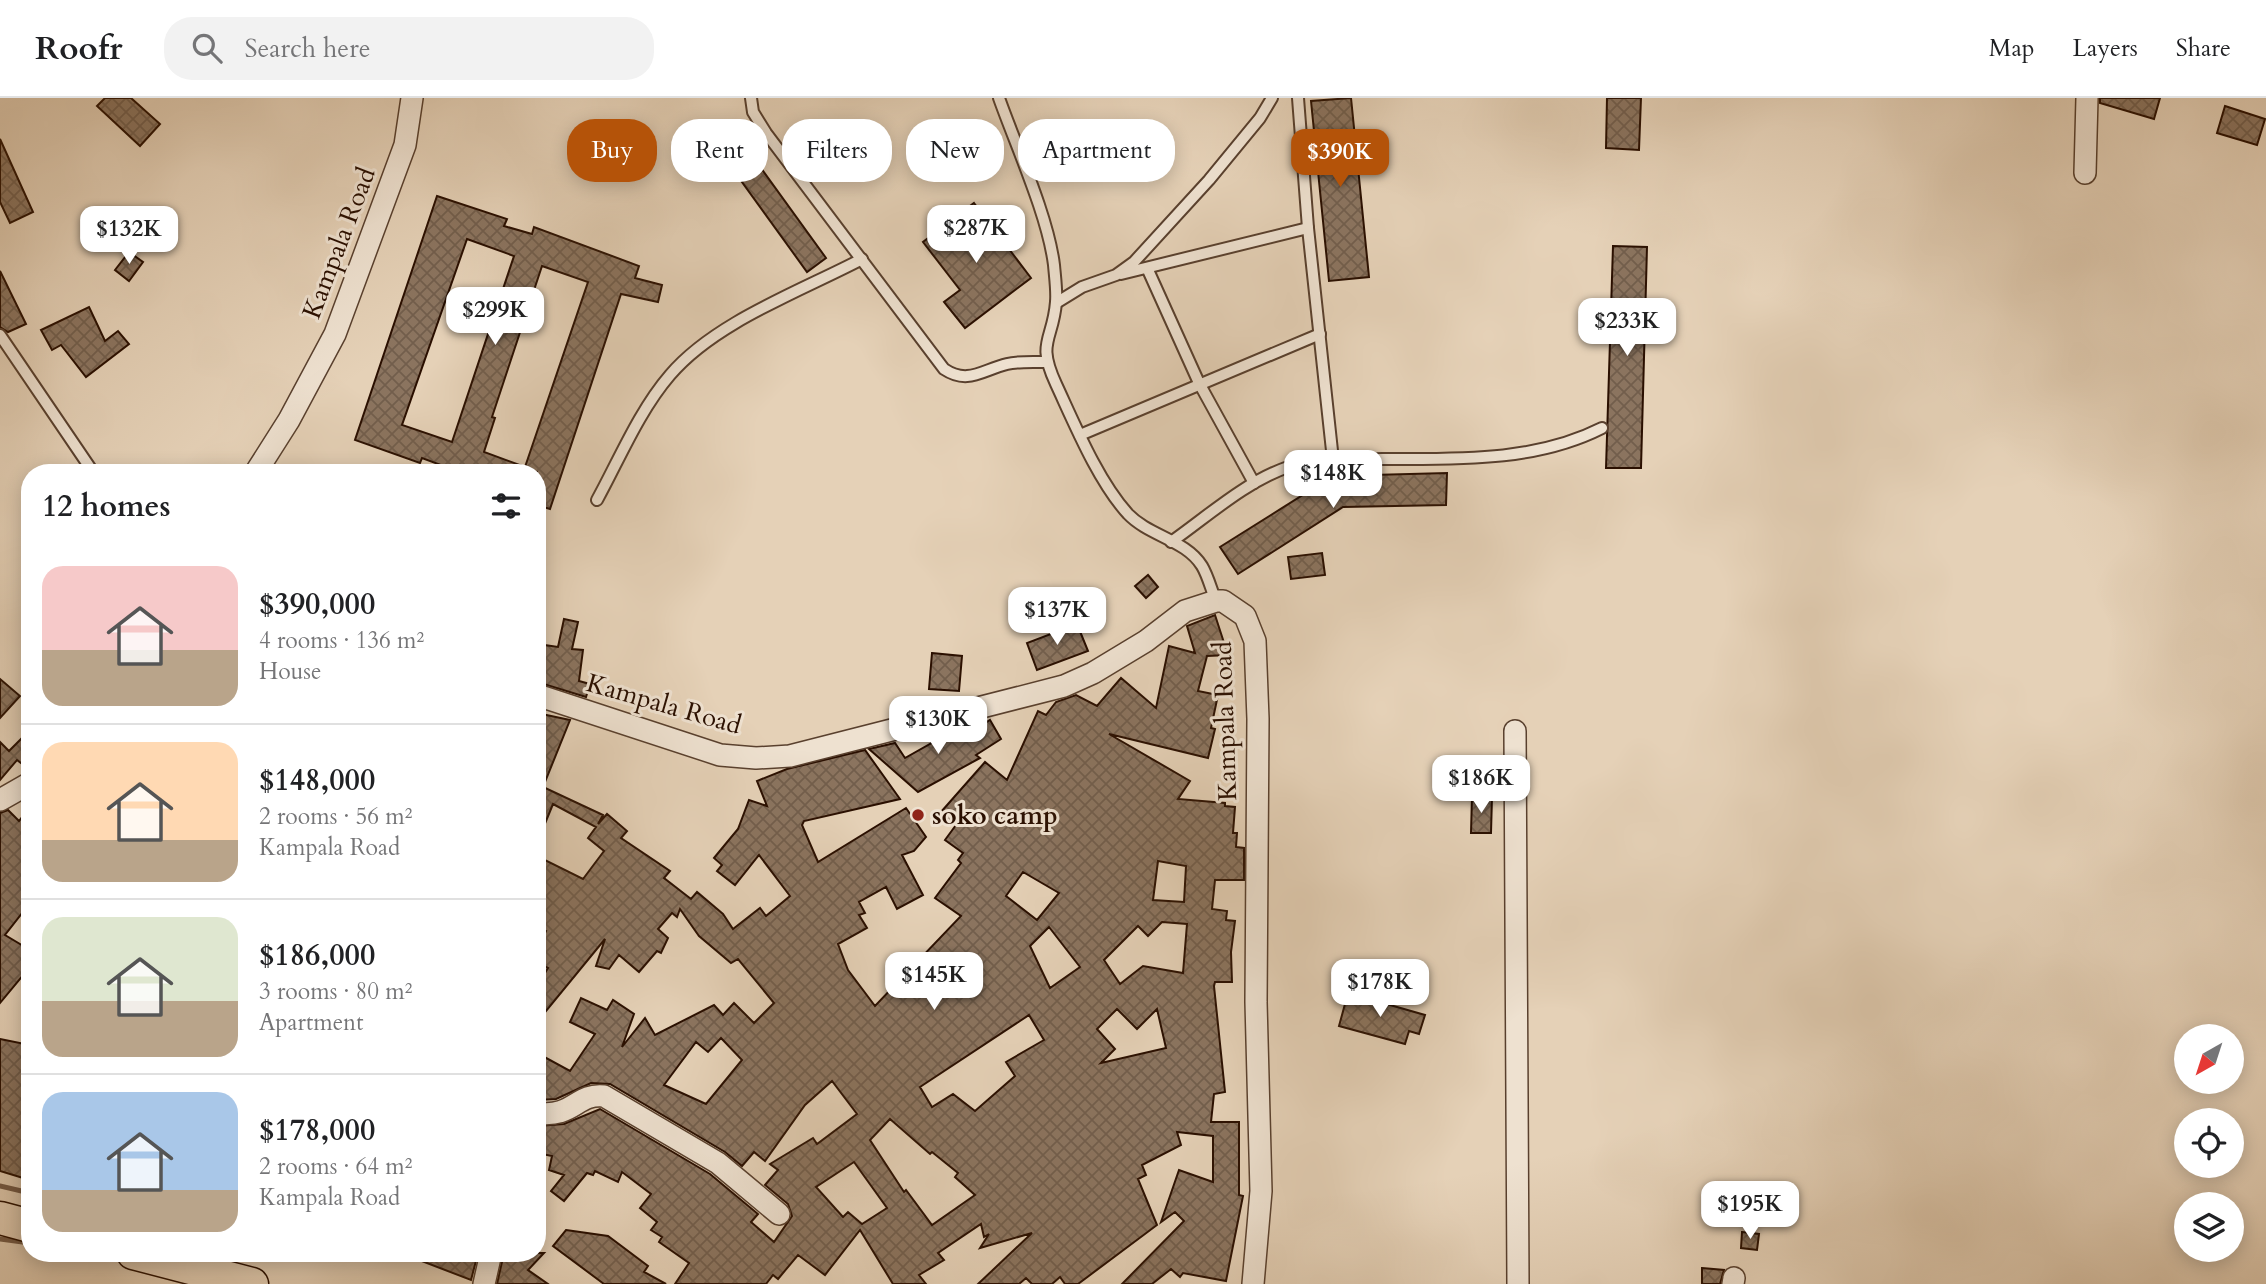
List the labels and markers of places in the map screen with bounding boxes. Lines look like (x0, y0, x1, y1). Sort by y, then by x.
pin: $390K (1291, 130, 1389, 189)
pin: $132K (80, 206, 178, 266)
pin: $287K (927, 206, 1025, 265)
pin: $299K (446, 288, 544, 347)
pin: $233K (1578, 299, 1676, 358)
pin: $148K (1284, 450, 1382, 510)
pin: $137K (1008, 588, 1106, 647)
pin: $130K (889, 696, 987, 756)
pin: $186K (1432, 756, 1530, 815)
place label: soko camp (932, 798, 1058, 833)
marker: soko camp (910, 807, 926, 823)
pin: $145K (885, 953, 983, 1012)
pin: $178K (1331, 960, 1429, 1019)
pin: $195K (1701, 1182, 1799, 1241)

